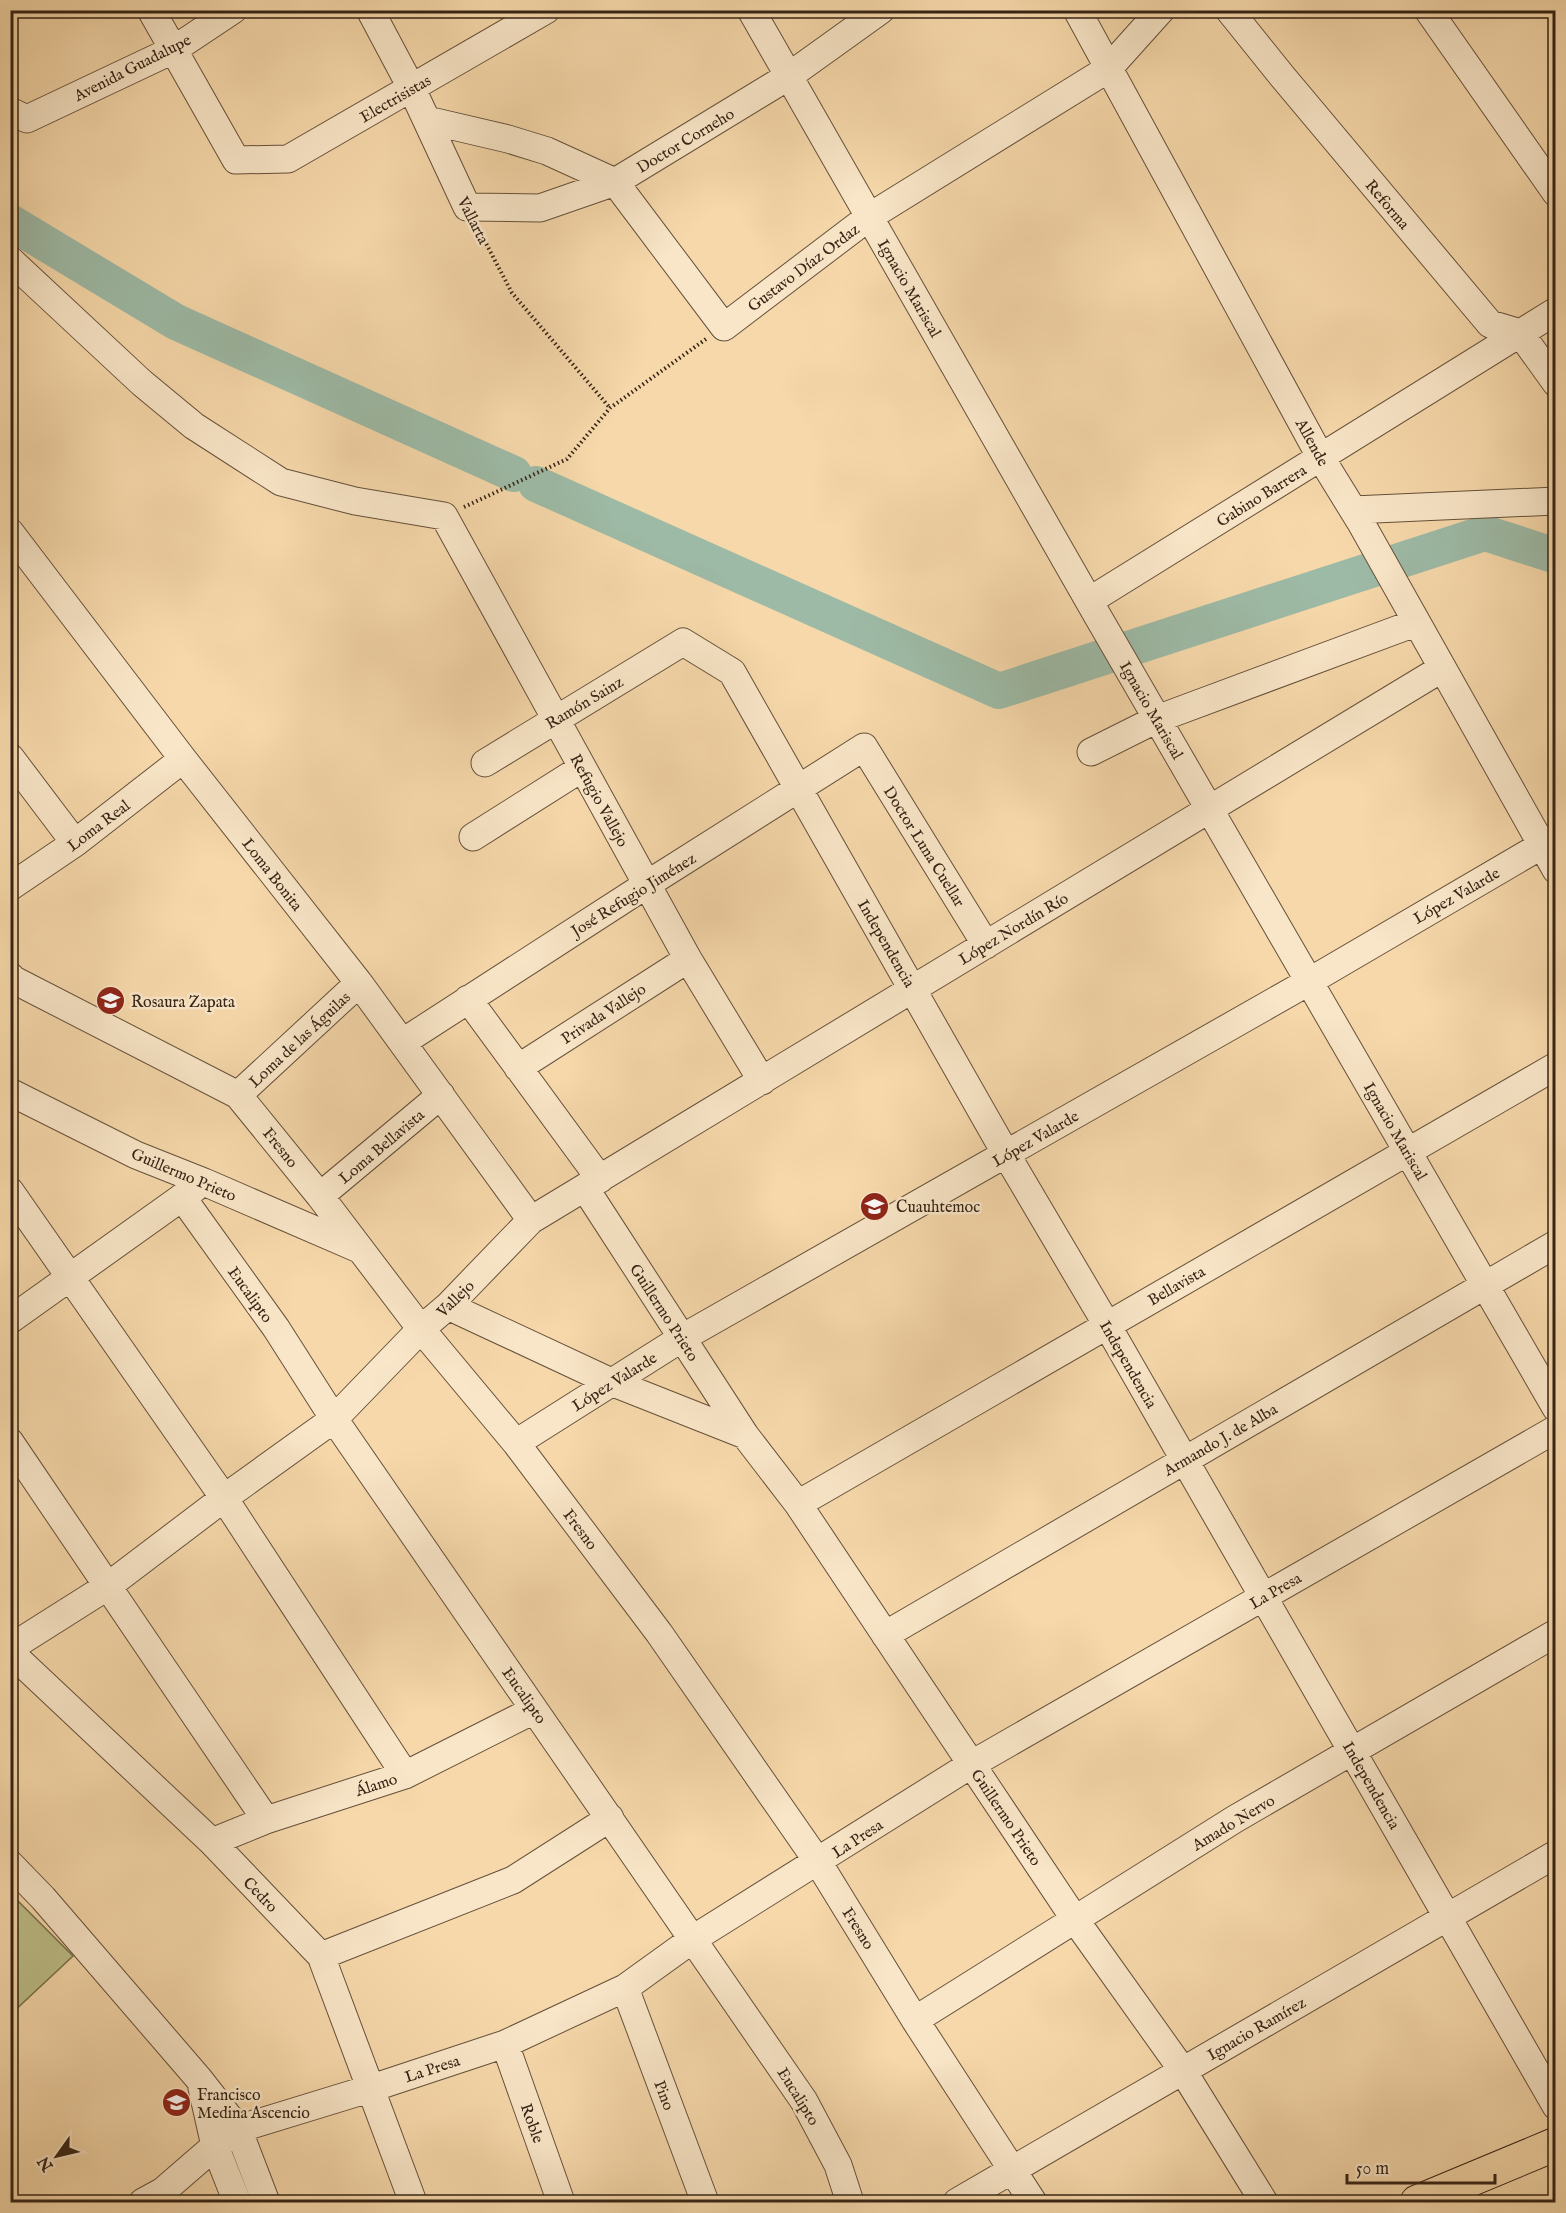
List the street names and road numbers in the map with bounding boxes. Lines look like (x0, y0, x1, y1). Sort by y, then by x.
street label: Avenida Guadalupe (70, 31, 195, 107)
street label: Electrisistas (357, 71, 435, 128)
street label: Doctor Corneho (633, 104, 739, 179)
street label: Reforma (1360, 176, 1413, 234)
street label: Vallarta (451, 193, 493, 248)
street label: Gustavo Díaz Ordaz (744, 220, 864, 317)
street label: Ignacio Mariscal (872, 236, 945, 342)
street label: Allende (1290, 415, 1332, 470)
street label: Gabino Barrera (1213, 461, 1311, 532)
street label: Ignacio Mariscal (1114, 658, 1187, 764)
street label: Ramón Sainz (542, 673, 628, 735)
street label: Refugio Vallejo (564, 751, 632, 851)
street label: Doctor Luna Cuellar (878, 783, 969, 911)
street label: Loma Real (64, 796, 135, 857)
street label: Loma Bonita (237, 835, 306, 916)
street label: José Refugio Jiménez (566, 849, 700, 943)
street label: López Valarde (1410, 864, 1504, 930)
street label: López Nordín Río (955, 889, 1073, 970)
street label: Independencia (852, 896, 919, 992)
street label: Privada Vallejo (558, 980, 651, 1049)
street label: Loma de las Águilas (244, 987, 356, 1093)
street label: Ignacio Mariscal (1358, 1079, 1431, 1185)
street label: Loma Bellavista (335, 1106, 429, 1189)
street label: López Valarde (989, 1107, 1083, 1173)
street label: Fresno (257, 1124, 302, 1173)
street label: Guillermo Prieto (128, 1145, 239, 1207)
street label: Guillermo Prieto (624, 1261, 703, 1366)
street label: Bellavista (1145, 1262, 1209, 1311)
street label: Eucalipto (222, 1263, 277, 1327)
street label: Vallejo (433, 1276, 480, 1323)
street label: Independencia (1094, 1317, 1161, 1413)
street label: López Valarde (569, 1349, 661, 1417)
street label: Armando J. de Alba (1160, 1400, 1282, 1482)
street label: Fresno (558, 1506, 601, 1555)
street label: La Presa (1246, 1569, 1306, 1615)
street label: Eucalipto (497, 1664, 550, 1729)
street label: Independencia (1337, 1738, 1404, 1834)
street label: Guillermo Prieto (966, 1766, 1045, 1871)
street label: Álamo (351, 1768, 401, 1802)
street label: Amado Nervo (1188, 1791, 1279, 1857)
street label: La Presa (829, 1816, 887, 1864)
street label: Cedro (238, 1873, 282, 1918)
street label: Fresno (837, 1904, 878, 1954)
street label: Ignacio Ramírez (1204, 1993, 1310, 2066)
street label: La Presa (403, 2052, 463, 2088)
street label: Eucalipto (772, 2064, 823, 2130)
street label: Pino (648, 2078, 678, 2114)
street label: Roble (515, 2101, 548, 2146)

